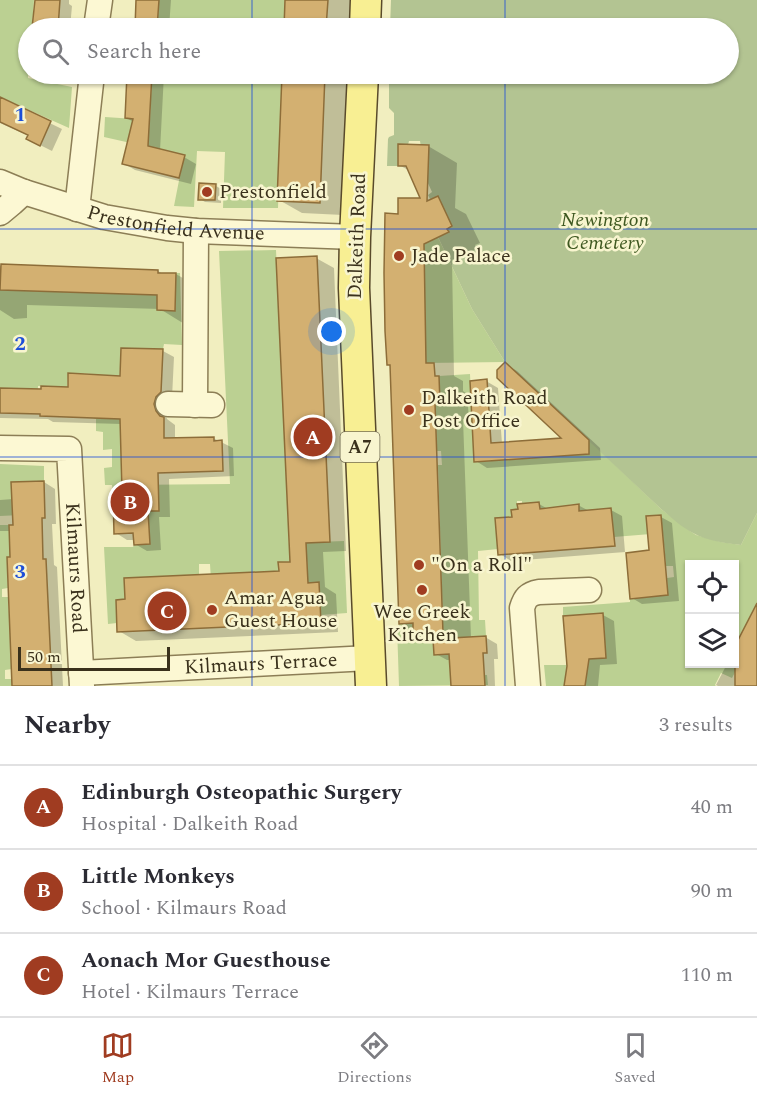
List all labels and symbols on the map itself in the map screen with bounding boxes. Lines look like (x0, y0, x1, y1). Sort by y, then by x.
text: 1 (14, 100, 26, 130)
street label: Dalkeith Road (340, 172, 374, 300)
place label: Prestonfield (219, 177, 327, 207)
marker: Prestonfield (200, 185, 214, 199)
street label: Prestonfield Avenue (83, 198, 265, 249)
park label: Newington Cemetery (561, 205, 650, 258)
place label: Jade Palace (411, 241, 511, 271)
marker: Jade Palace (392, 249, 406, 263)
your location (317, 317, 346, 346)
text: 2 (14, 329, 26, 359)
place label: Dalkeith Road Post Office (421, 383, 548, 436)
marker: Dalkeith Road Post Office (402, 403, 416, 417)
pin: A (294, 414, 332, 460)
road number: A7 (340, 432, 380, 462)
pin: B (110, 480, 150, 524)
street label: Kilmaurs Road (57, 502, 94, 634)
place label: "On a Roll" (431, 550, 532, 580)
text: 3 (14, 557, 26, 587)
marker: "On a Roll" (412, 558, 426, 572)
place label: Amar Agua Guest House (224, 583, 337, 636)
marker: Wee Greek Kitchen (415, 583, 429, 597)
pin: C (148, 588, 186, 634)
place label: Wee Greek Kitchen (373, 597, 471, 650)
marker: Amar Agua Guest House (205, 603, 219, 617)
scale bar (18, 644, 170, 672)
street label: Kilmaurs Terrace (183, 645, 338, 683)

